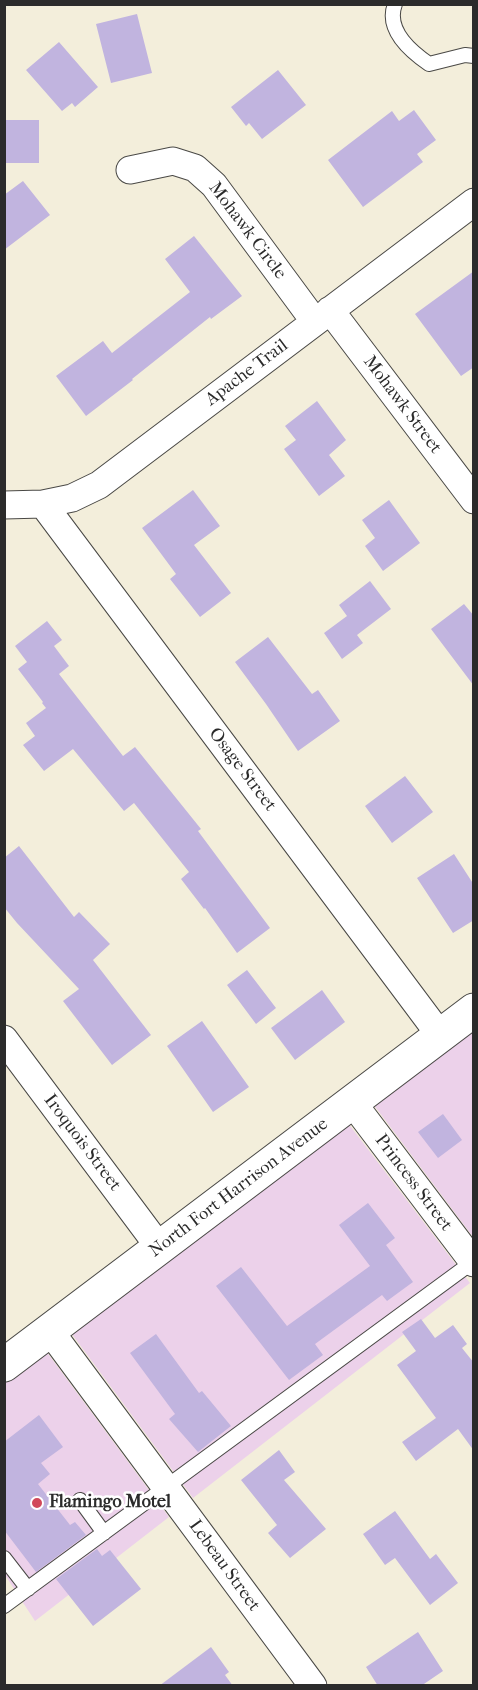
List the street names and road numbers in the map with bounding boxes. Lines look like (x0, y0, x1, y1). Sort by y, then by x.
street label: Mohawk Circle (203, 178, 291, 284)
street label: Apache Trail (202, 335, 292, 411)
street label: Mohawk Street (358, 352, 446, 458)
street label: Osage Street (204, 724, 280, 816)
street label: Iroquois Street (39, 1090, 125, 1196)
street label: North Fort Harrison Avenue (145, 1114, 333, 1262)
street label: Princess Street (370, 1130, 456, 1236)
street label: Lebeau Street (184, 1516, 264, 1616)

